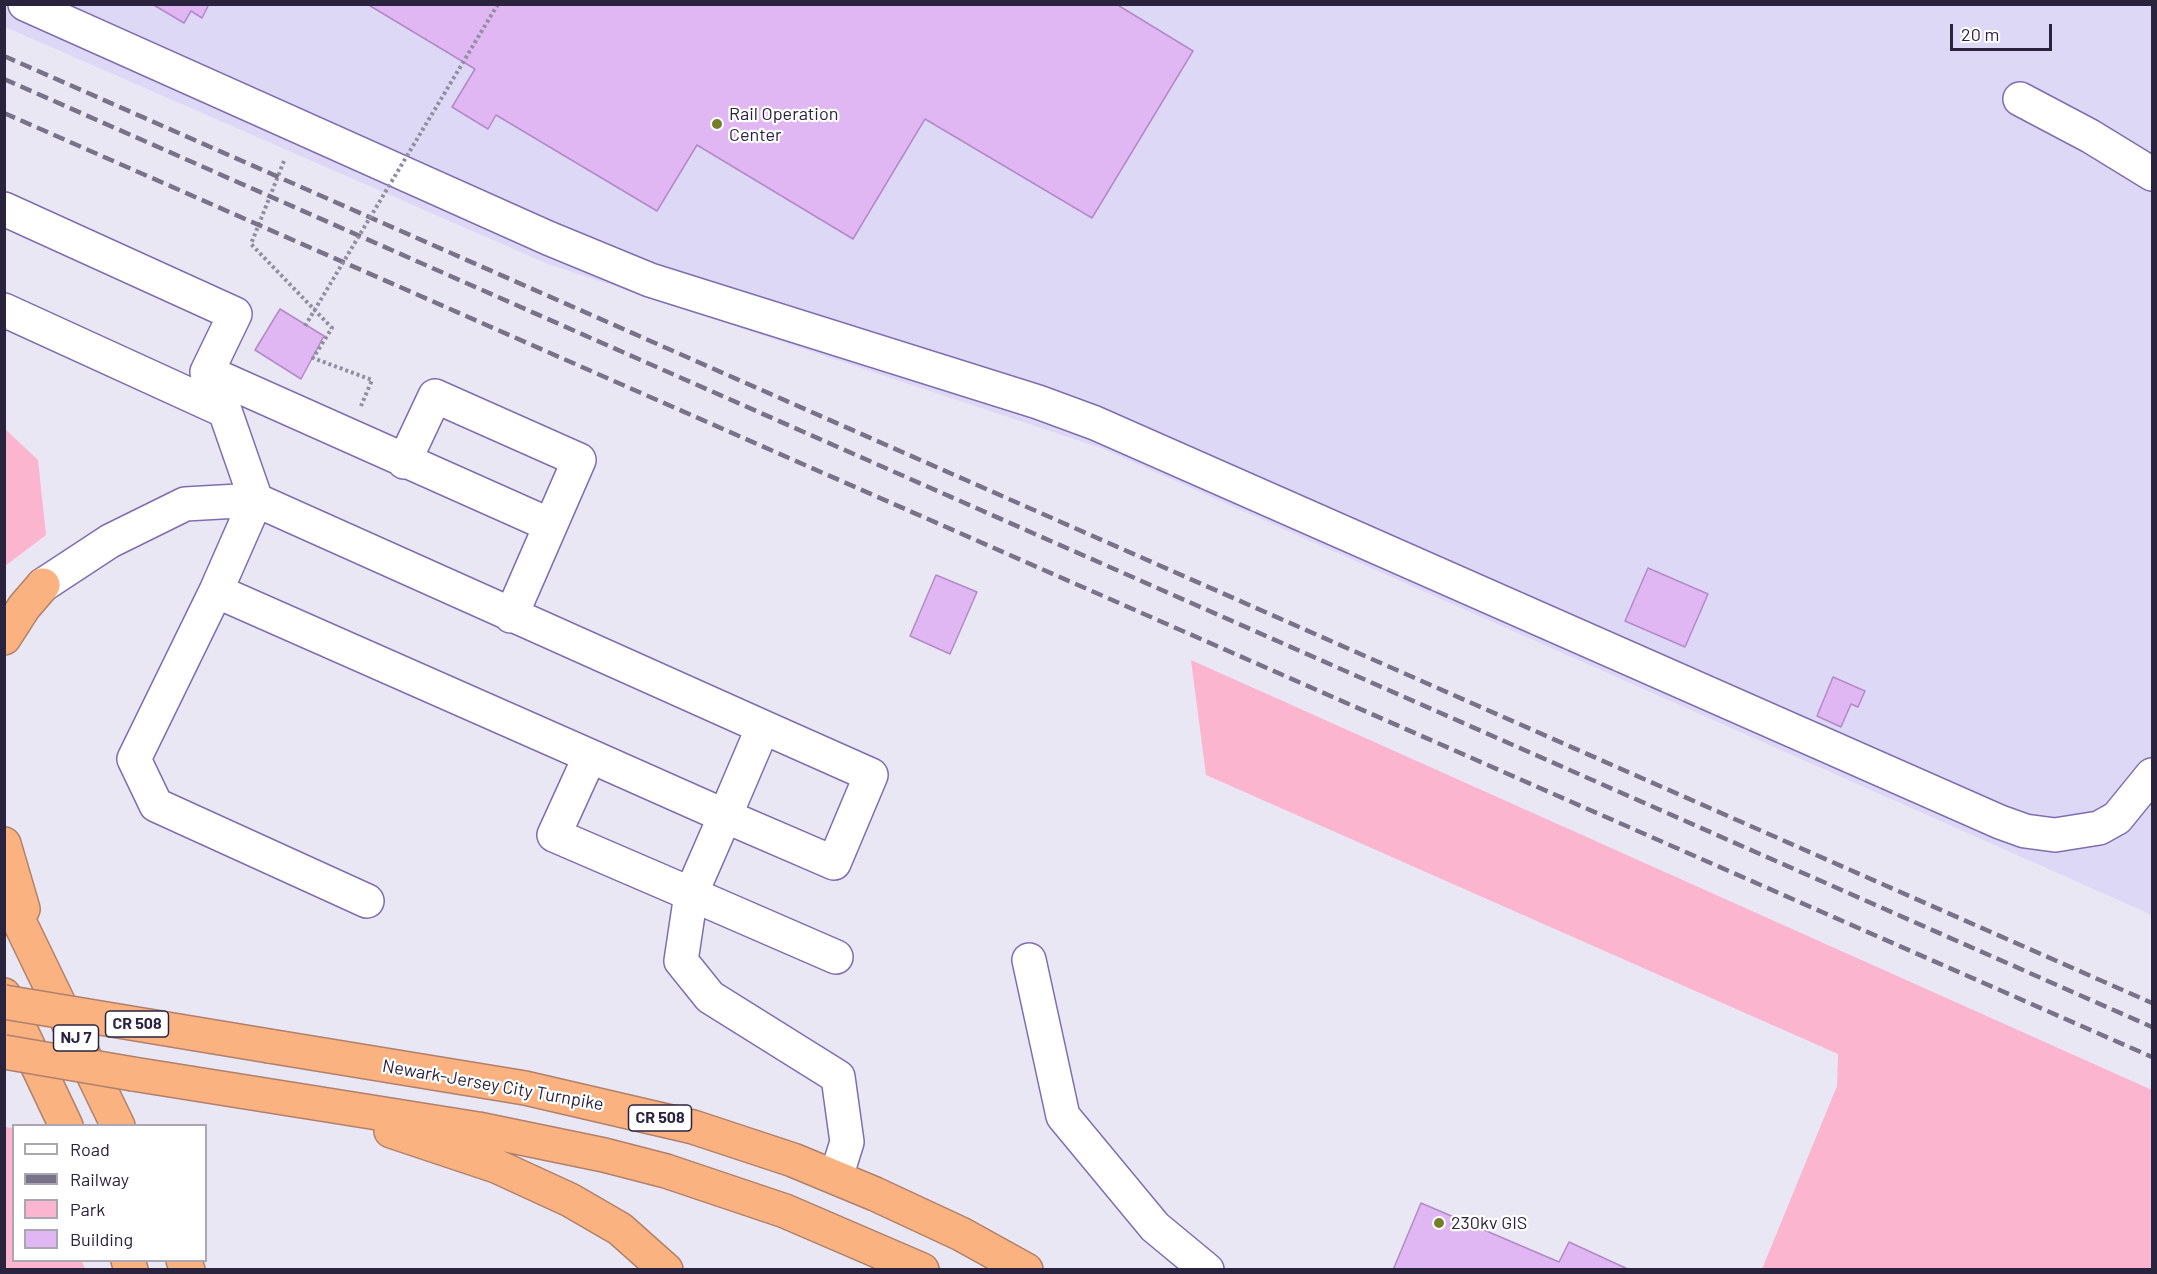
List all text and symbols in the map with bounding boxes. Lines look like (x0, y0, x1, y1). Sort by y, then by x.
scale bar (1953, 12, 2055, 50)
text: 20 m (1961, 23, 1999, 45)
place label: Rail Operation Center (729, 103, 838, 146)
marker: Rail Operation Center (710, 117, 724, 131)
road number: CR 508 (106, 1011, 168, 1037)
road number: NJ 7 (54, 1025, 98, 1051)
street label: Newark-Jersey City Turnpike (381, 1055, 605, 1115)
road number: CR 508 (628, 1105, 692, 1131)
legend (12, 1124, 207, 1262)
text: Road (70, 1138, 110, 1160)
text: Railway (70, 1168, 129, 1190)
text: Park (70, 1198, 105, 1220)
place label: 230kv GIS (1451, 1212, 1527, 1234)
marker: 230kv GIS (1432, 1216, 1446, 1230)
text: Building (70, 1228, 133, 1250)

